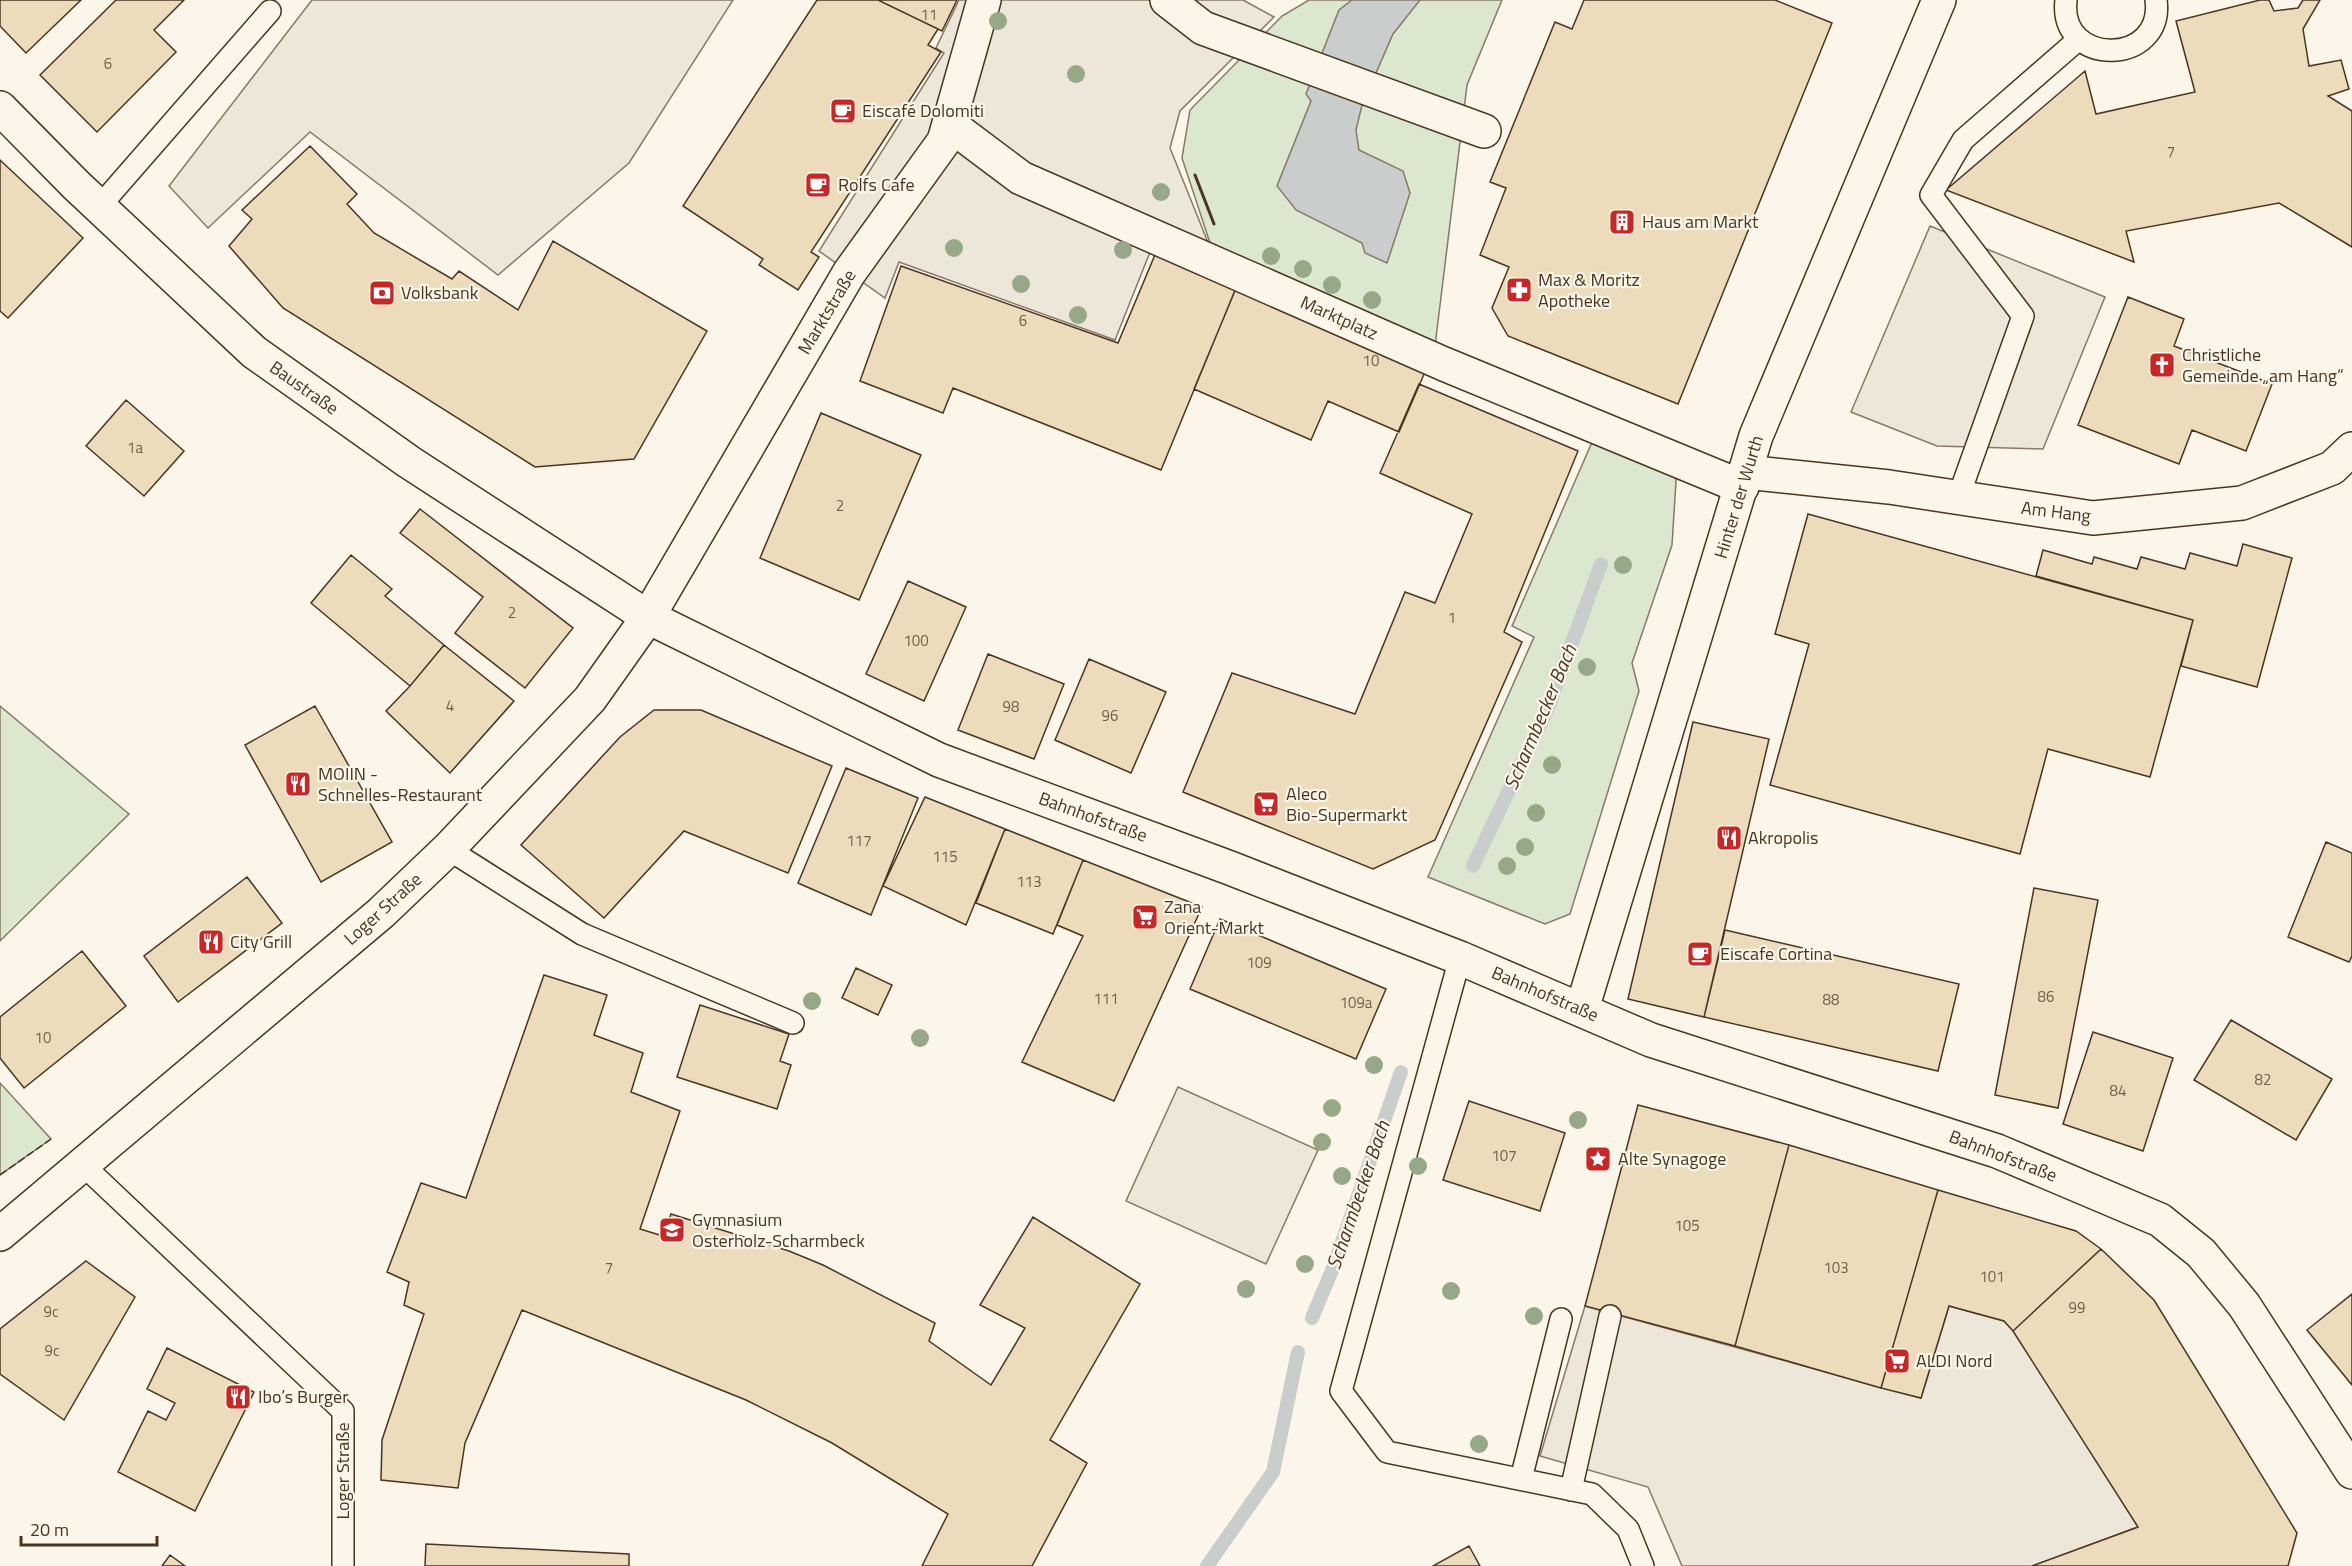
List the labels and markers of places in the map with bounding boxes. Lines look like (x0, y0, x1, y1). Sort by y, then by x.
cafe icon: Eiscafé Dolomiti (828, 96, 858, 126)
place label: Eiscafé Dolomiti (862, 97, 984, 124)
cafe icon: Rolfs Cafe (803, 170, 833, 200)
place label: Rolfs Cafe (838, 171, 915, 198)
building icon: Haus am Markt (1607, 207, 1637, 237)
place label: Haus am Markt (1642, 208, 1759, 235)
place label: Max & Moritz Apotheke (1538, 266, 1640, 314)
pharmacy icon: Max & Moritz Apotheke (1504, 275, 1534, 305)
bank icon: Volksbank (367, 278, 397, 308)
place label: Volksbank (401, 279, 479, 306)
place label: Christliche Gemeinde „am Hang“ (2182, 341, 2344, 389)
church icon: Christliche Gemeinde „am Hang“ (2147, 350, 2177, 380)
place label: MOIIN - Schnelles-Restaurant (318, 760, 483, 808)
restaurant icon: MOIIN - Schnelles-Restaurant (283, 769, 313, 799)
place label: Aleco Bio-Supermarkt (1286, 780, 1408, 828)
supermarket icon: Aleco Bio-Supermarkt (1251, 789, 1281, 819)
restaurant icon: Akropolis (1714, 823, 1744, 853)
place label: Akropolis (1748, 824, 1818, 851)
place label: Zana Orient-Markt (1164, 893, 1265, 941)
supermarket icon: Zana Orient-Markt (1130, 902, 1160, 932)
restaurant icon: City Grill (196, 927, 226, 957)
place label: City Grill (230, 928, 292, 955)
cafe icon: Eiscafe Cortina (1685, 939, 1715, 969)
place label: Eiscafe Cortina (1720, 940, 1832, 967)
place icon: Alte Synagoge (1583, 1144, 1613, 1174)
place label: Alte Synagoge (1618, 1145, 1726, 1172)
place label: Gymnasium Osterholz-Scharmbeck (692, 1206, 865, 1254)
school or university icon: Gymnasium Osterholz-Scharmbeck (657, 1215, 687, 1245)
supermarket icon: ALDI Nord (1882, 1346, 1912, 1376)
place label: ALDI Nord (1916, 1347, 1992, 1374)
restaurant icon: Ibo’s Burger (223, 1382, 253, 1412)
place label: Ibo’s Burger (258, 1383, 348, 1410)

